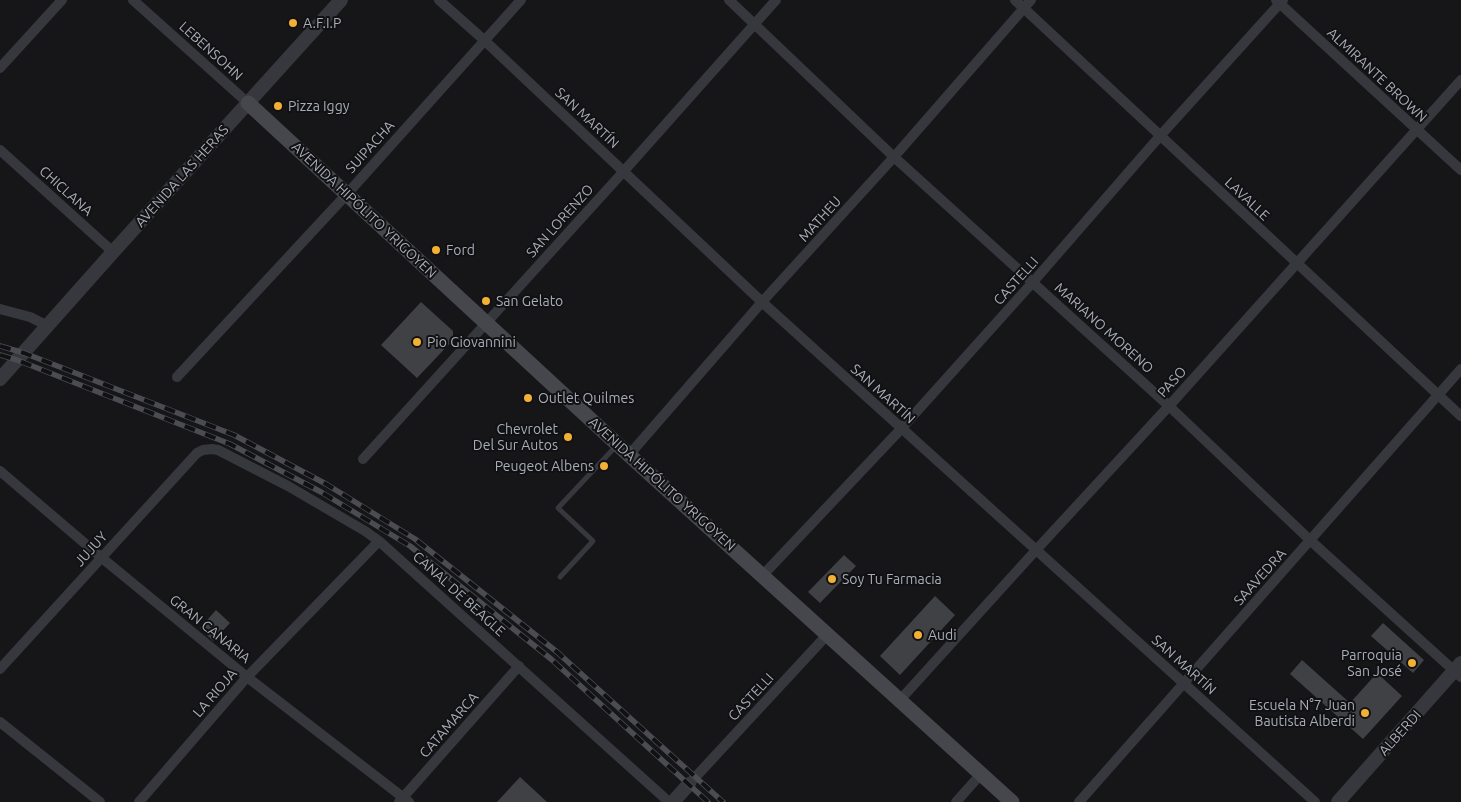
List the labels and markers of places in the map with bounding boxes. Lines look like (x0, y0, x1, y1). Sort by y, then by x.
place label: A.F.I.P (303, 15, 341, 31)
marker: A.F.I.P (287, 17, 299, 29)
place label: Pizza Iggy (288, 98, 349, 114)
marker: Pizza Iggy (272, 100, 284, 112)
place label: Ford (446, 242, 475, 258)
marker: Ford (430, 244, 442, 256)
place label: San Gelato (496, 293, 563, 309)
marker: San Gelato (480, 295, 492, 307)
place label: Pio Giovannini (427, 334, 516, 350)
marker: Pio Giovannini (411, 336, 423, 348)
place label: Outlet Quilmes (538, 390, 634, 406)
marker: Outlet Quilmes (522, 392, 534, 404)
place label: Chevrolet Del Sur Autos (473, 421, 558, 454)
marker: Chevrolet Del Sur Autos (562, 431, 574, 443)
place label: Peugeot Albens (495, 458, 594, 474)
marker: Peugeot Albens (598, 460, 610, 472)
place label: Soy Tu Farmacia (842, 571, 942, 587)
marker: Soy Tu Farmacia (826, 573, 838, 585)
place label: Audi (928, 627, 957, 643)
marker: Audi (912, 629, 924, 641)
place label: Parroquia San José (1341, 647, 1402, 680)
marker: Parroquia San José (1406, 657, 1418, 669)
place label: Escuela N°7 Juan Bautista Alberdi (1249, 697, 1355, 730)
marker: Escuela N°7 Juan Bautista Alberdi (1359, 707, 1371, 719)

